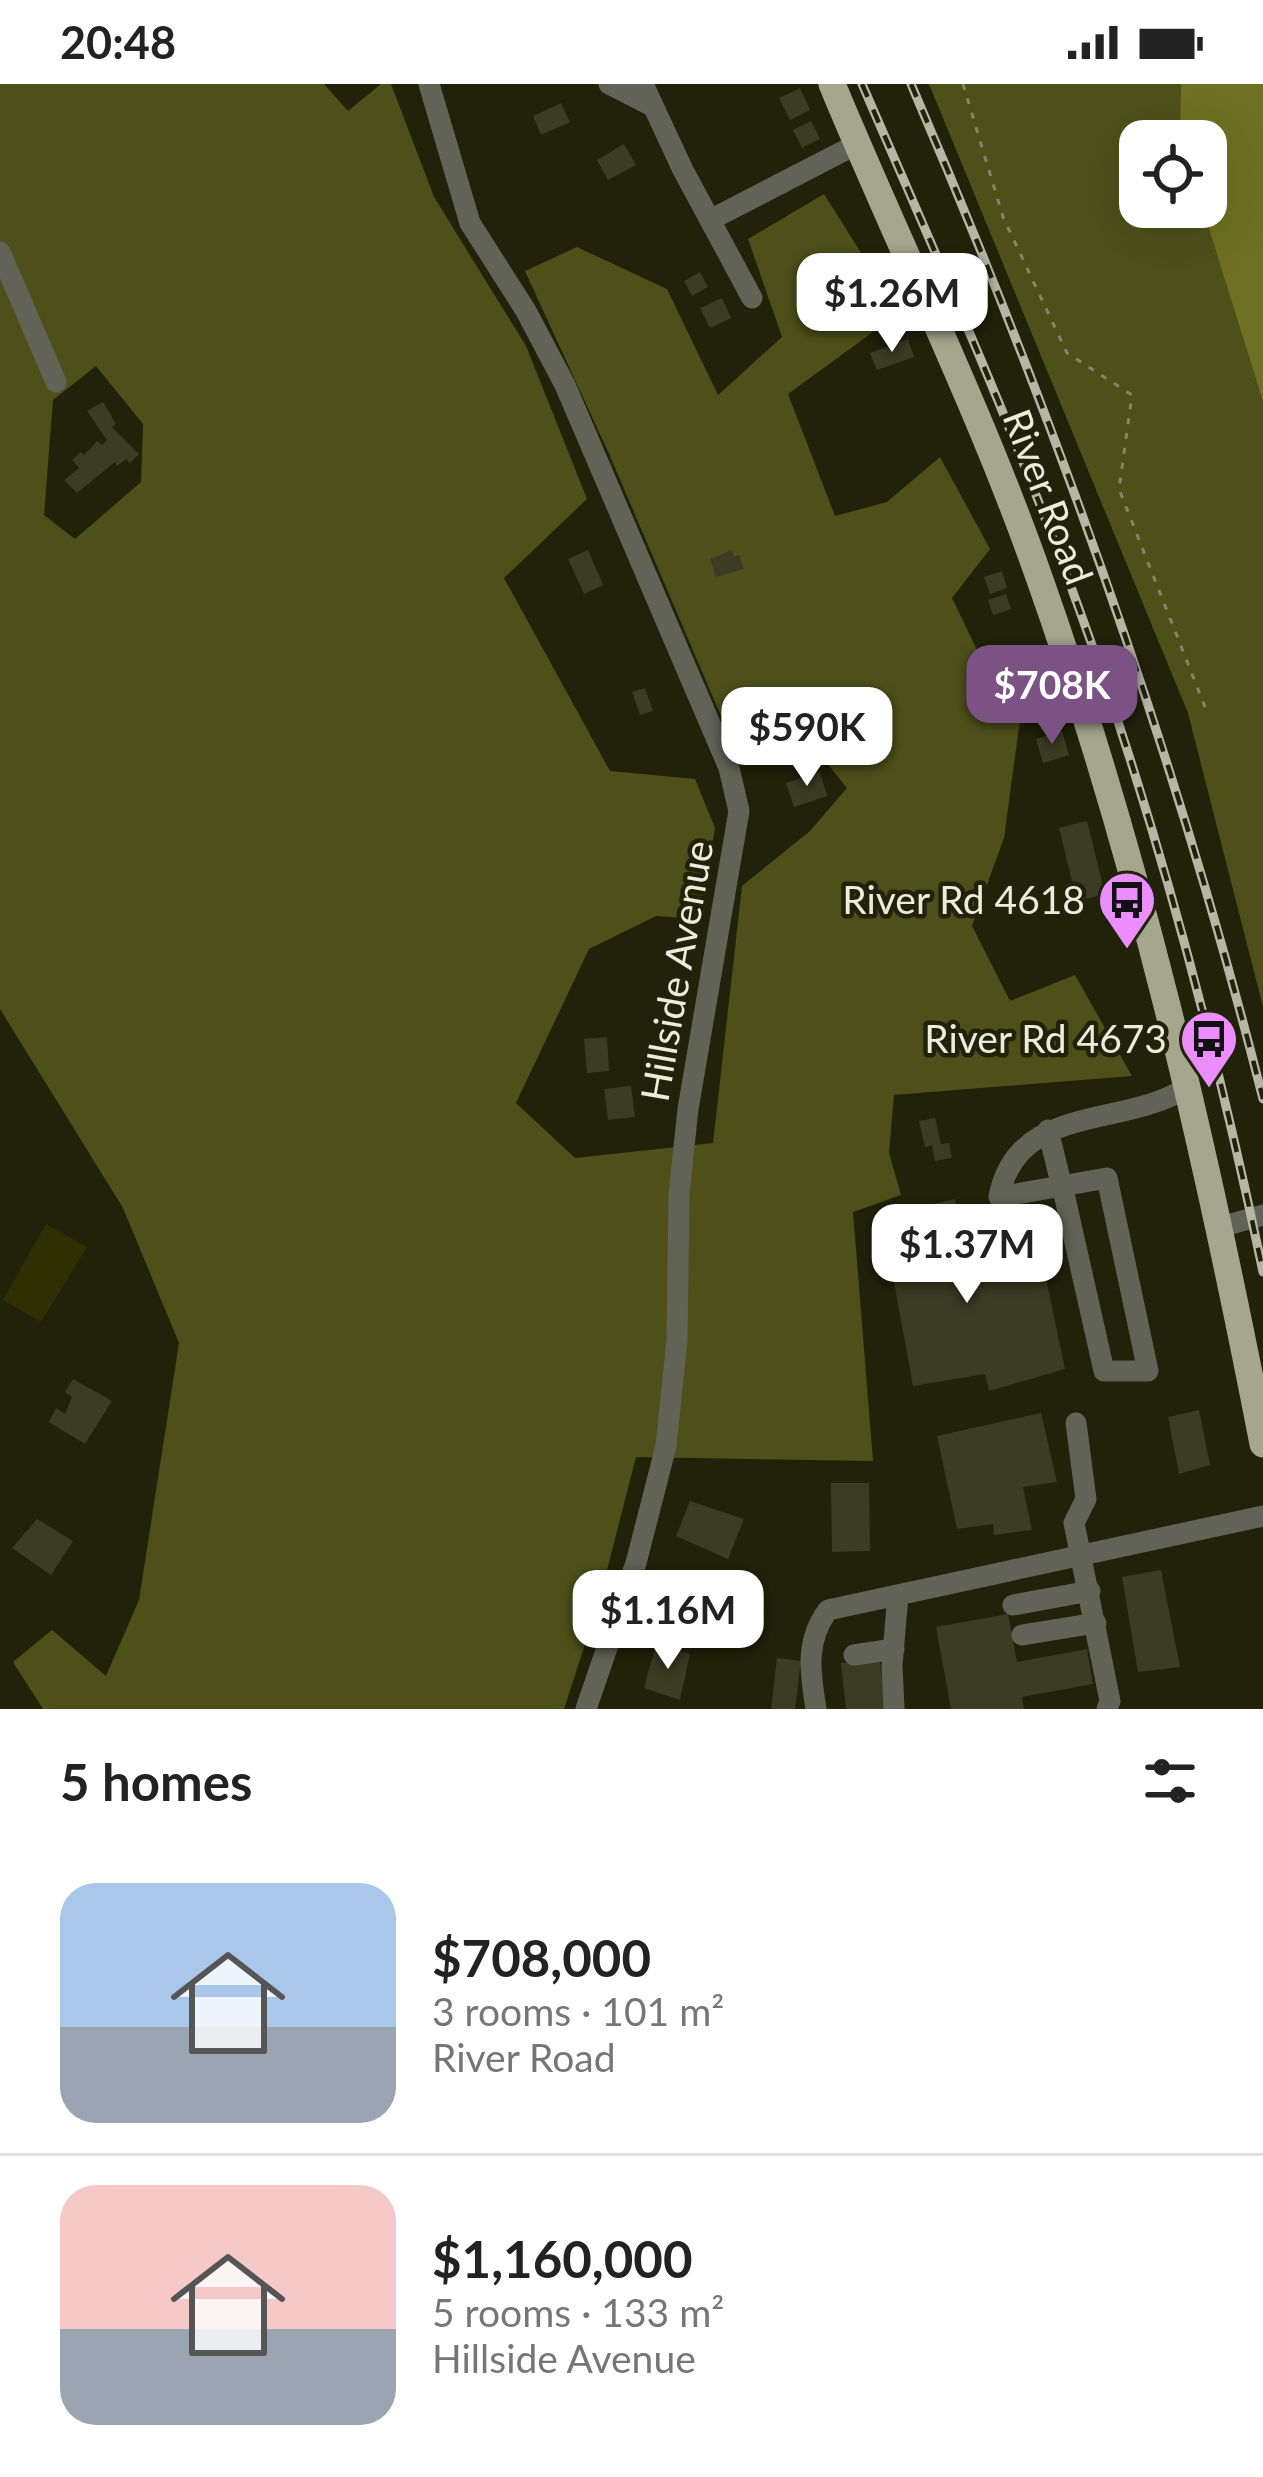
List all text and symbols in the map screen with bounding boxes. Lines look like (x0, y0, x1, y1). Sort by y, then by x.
text: 20:48 (60, 15, 176, 69)
map controls (1119, 120, 1227, 228)
button: locate (1119, 120, 1227, 228)
pin: $1.26M (794, 253, 990, 355)
text: $1.26M (824, 269, 960, 315)
street label: River Road (995, 403, 1103, 591)
pin: $708K (968, 645, 1136, 747)
text: $708K (993, 661, 1111, 707)
pin: $590K (723, 687, 891, 789)
text: $590K (748, 703, 866, 749)
street label: Hillside Avenue (630, 837, 722, 1105)
bus stop icon: River Rd 4618 (1096, 869, 1158, 951)
place label: River Rd 4618 (842, 876, 1085, 922)
bus stop icon: River Rd 4673 (1178, 1008, 1240, 1090)
place label: River Rd 4673 (924, 1015, 1167, 1061)
pin: $1.37M (869, 1204, 1065, 1306)
text: $1.37M (899, 1220, 1035, 1266)
pin: $1.16M (570, 1570, 766, 1672)
text: $1.16M (600, 1586, 736, 1632)
icon: filters (1137, 1748, 1203, 1814)
text: 5 homes (60, 1751, 252, 1812)
text: $708,000 (432, 1927, 651, 1988)
icon: home (156, 1931, 300, 2075)
text: 3 rooms · 101 m² (432, 1988, 724, 2034)
text: River Road (432, 2034, 616, 2080)
text: $1,160,000 (432, 2228, 693, 2289)
icon: home (156, 2233, 300, 2377)
text: 5 rooms · 133 m² (432, 2289, 724, 2335)
text: Hillside Avenue (432, 2335, 696, 2381)

